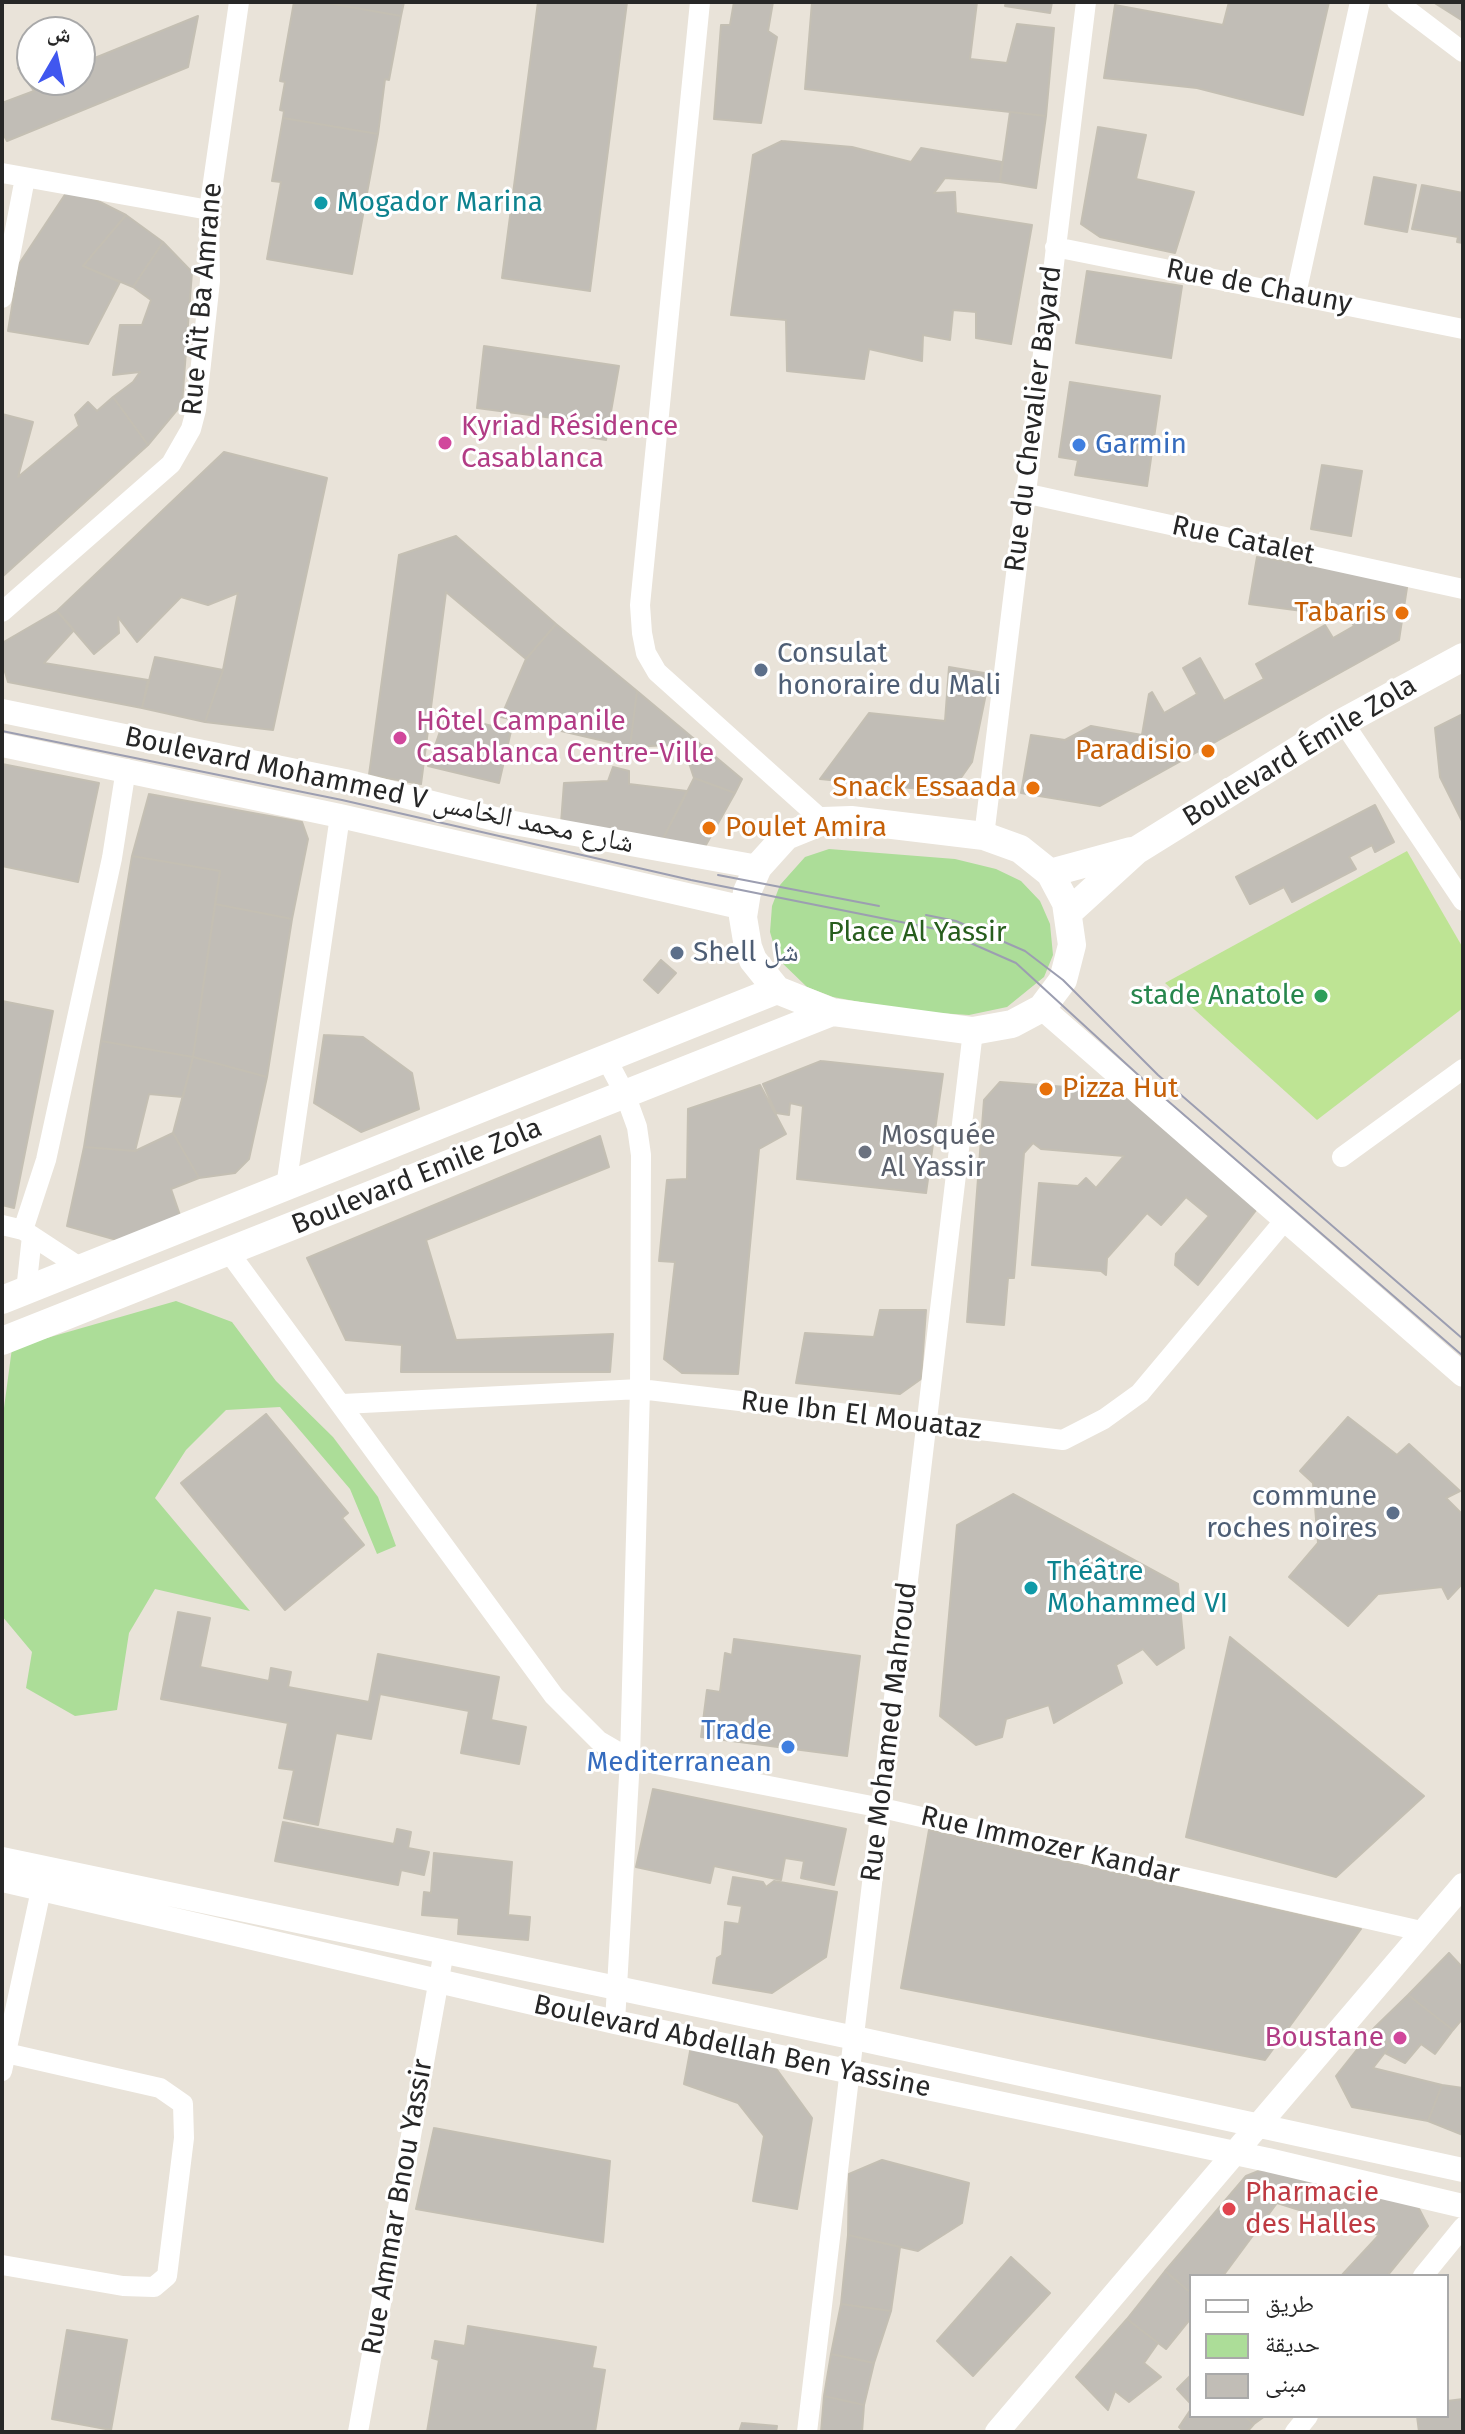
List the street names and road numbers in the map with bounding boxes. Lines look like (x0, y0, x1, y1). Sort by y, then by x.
street label: Rue Aït Ba Amrane (176, 181, 230, 417)
street label: Rue de Chauny (1163, 253, 1355, 321)
street label: Rue du Chevalier Bayard (999, 264, 1069, 574)
street label: Rue Catalet (1169, 510, 1317, 572)
street label: Boulevard Émile Zola (1177, 669, 1423, 835)
street label: Boulevard Mohammed V شارع محمد الخامس (121, 721, 637, 861)
street label: Boulevard Emile Zola (287, 1111, 547, 1243)
street label: Rue Ibn El Mouataz (739, 1385, 983, 1447)
street label: Rue Mohamed Mahroud (855, 1580, 925, 1884)
street label: Rue Immozer Kandar (917, 1800, 1183, 1892)
street label: Boulevard Abdellah Ben Yassine (530, 1988, 934, 2106)
street label: Rue Ammar Bnou Yassir (355, 2057, 441, 2357)

